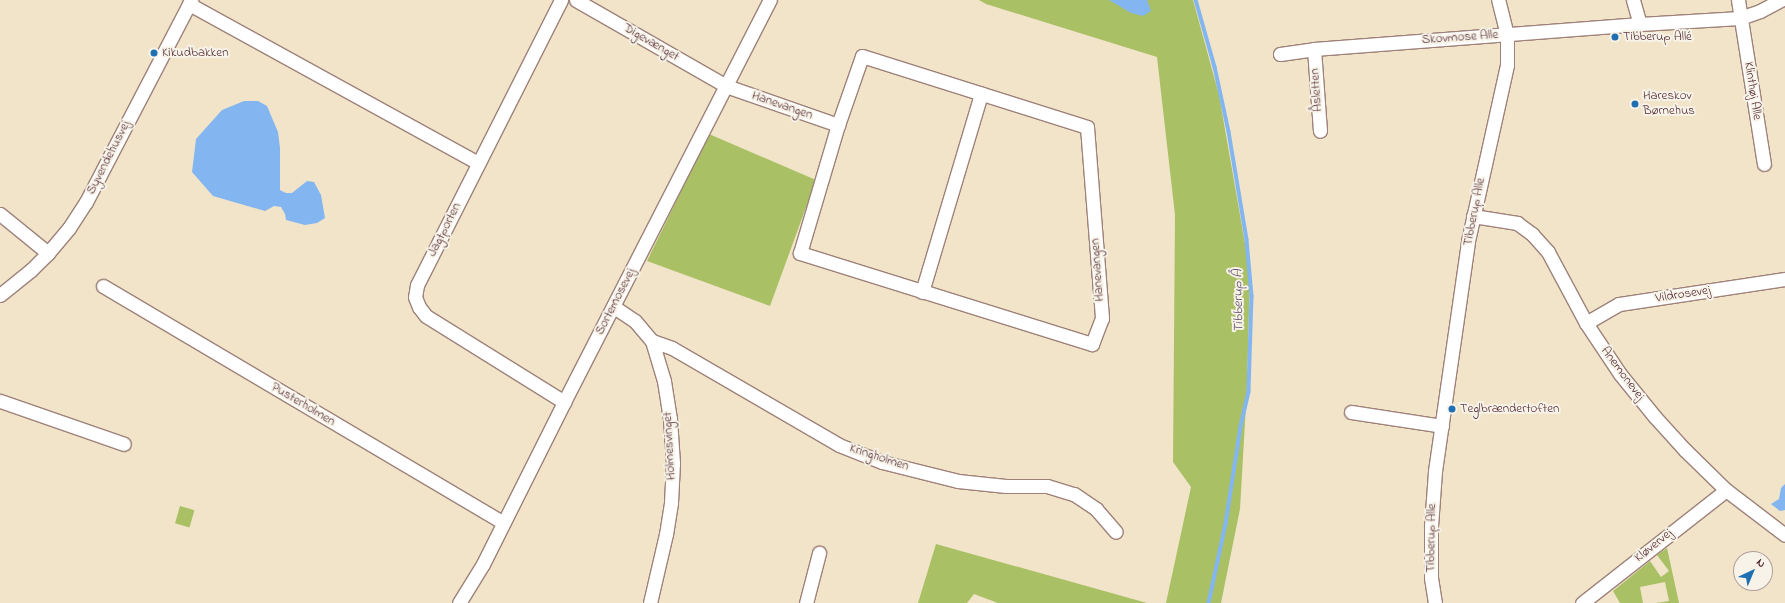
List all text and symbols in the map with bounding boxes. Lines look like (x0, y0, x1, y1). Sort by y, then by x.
street label: Digevænget (620, 21, 682, 65)
street label: Skovmose Alle (1421, 28, 1499, 48)
place label: Tibberup Allé (1623, 29, 1692, 45)
marker: Tibberup Allé (1610, 32, 1620, 42)
place label: Kikudbakken (162, 45, 229, 61)
marker: Kikudbakken (149, 48, 159, 58)
street label: Klinthøj Alle (1740, 61, 1764, 121)
street label: Åsletten (1308, 68, 1326, 112)
street label: Hanevangen (750, 88, 814, 124)
place label: Hareskov Børnehus (1643, 89, 1695, 120)
marker: Hareskov Børnehus (1630, 99, 1640, 109)
street label: Syvendehusvej (84, 119, 134, 197)
street label: Tibberup Alle (1461, 177, 1489, 247)
street label: Jagtporten (425, 201, 465, 259)
street label: Hanevangen (1088, 238, 1108, 302)
street label: Sortemosevej (593, 266, 639, 338)
water label: Tibberup Å (1230, 269, 1248, 333)
street label: Vildrosevej (1654, 283, 1712, 307)
street label: Anemonevej (1597, 344, 1647, 404)
street label: Pusterholmen (268, 380, 338, 430)
place label: Teglbrændertoften (1460, 401, 1559, 417)
marker: Teglbrændertoften (1447, 404, 1457, 414)
street label: Holmesvinget (660, 411, 680, 481)
street label: Kringholmen (847, 441, 911, 475)
street label: Tibberup Alle (1424, 503, 1440, 573)
street label: Kløvervej (1632, 526, 1676, 566)
north arrow (1733, 551, 1773, 591)
text: N (1752, 555, 1769, 571)

